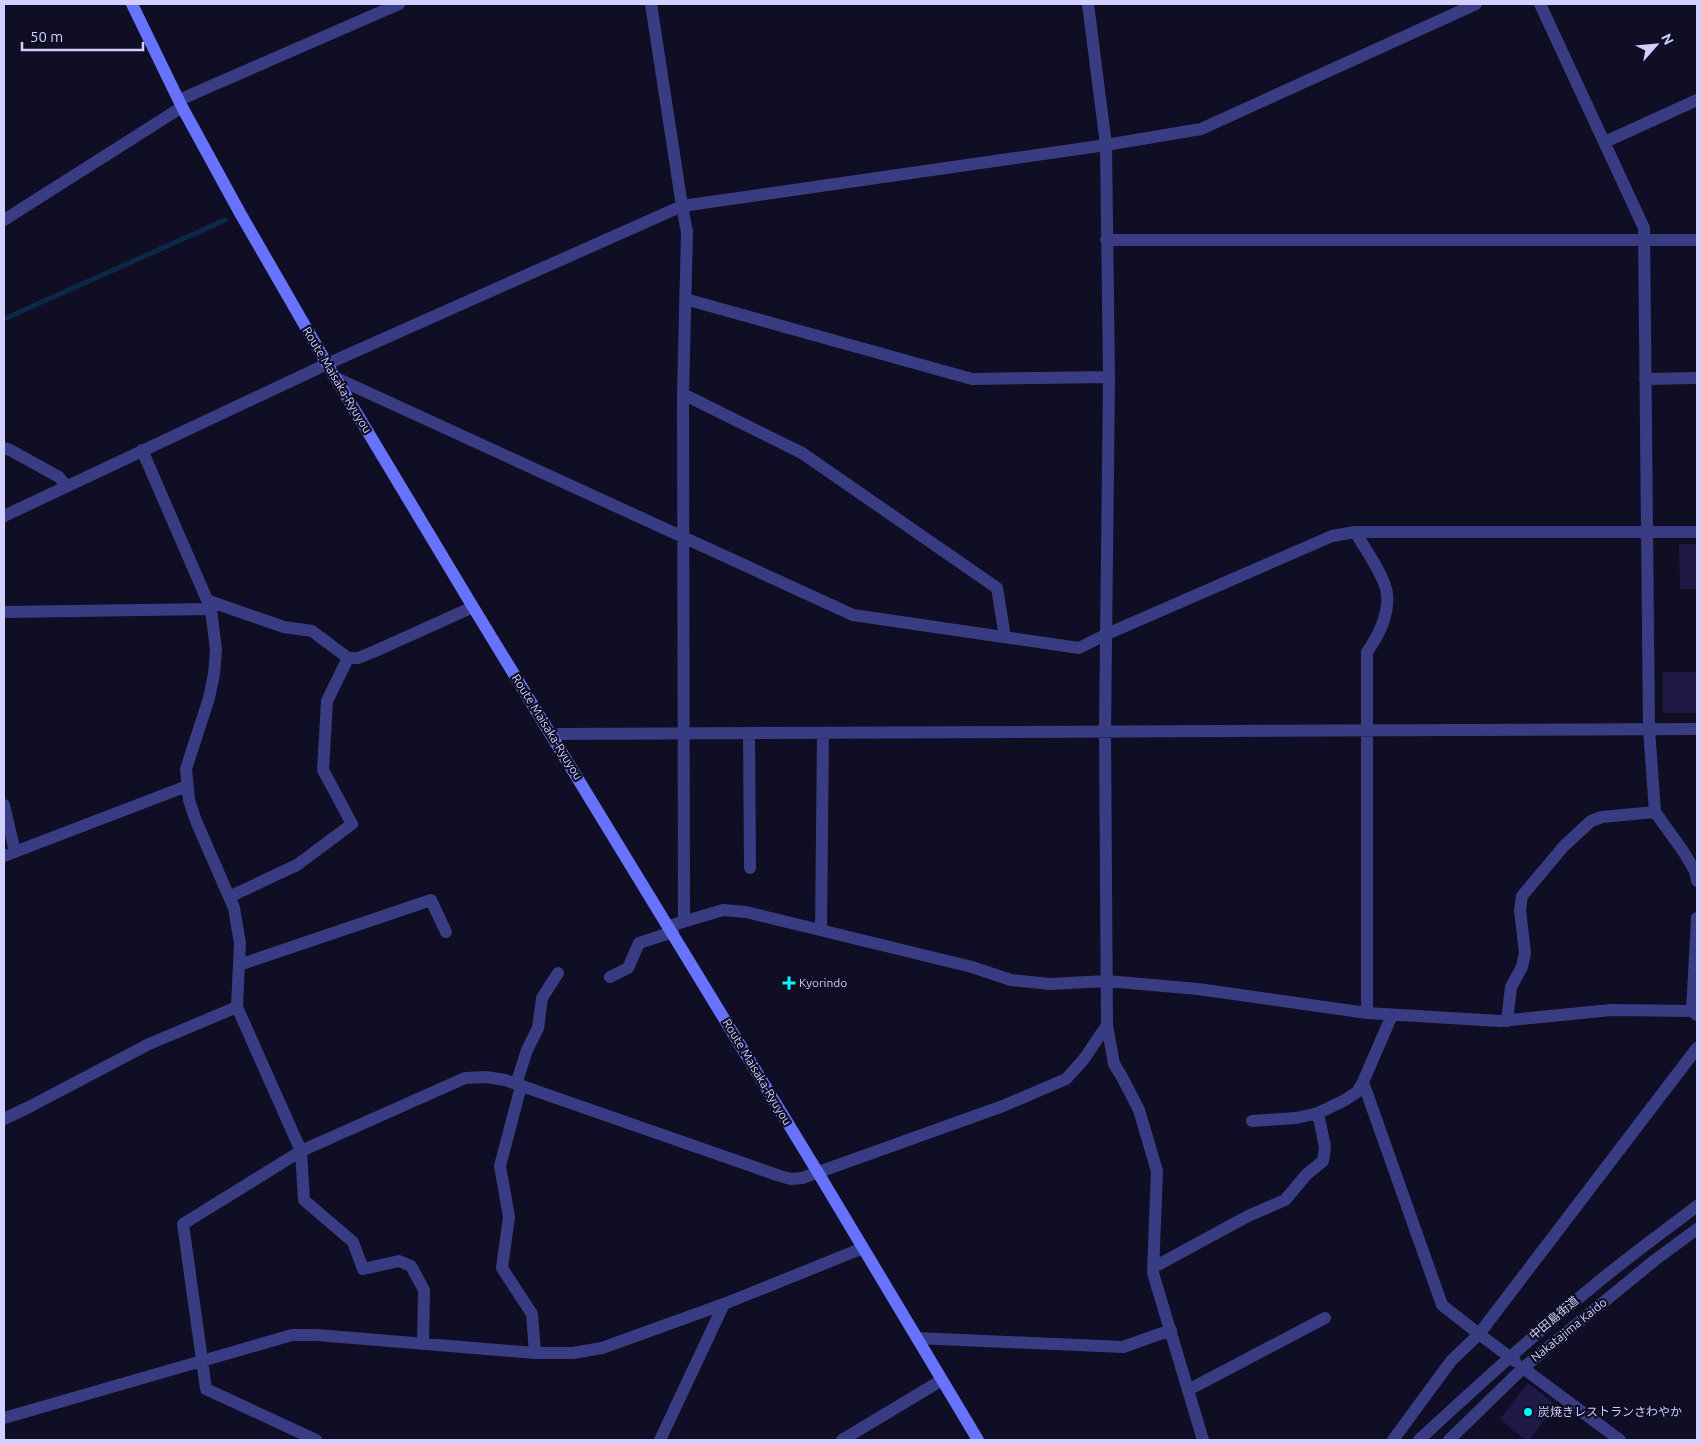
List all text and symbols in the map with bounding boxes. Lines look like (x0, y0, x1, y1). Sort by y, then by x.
scale bar (22, 20, 144, 52)
north arrow (1631, 20, 1681, 70)
text: 50 m (30, 28, 63, 45)
text: N (1658, 31, 1677, 47)
street label: Route Maisaka-Ryuyou (301, 324, 374, 435)
street label: Route Maisaka-Ryuyou (510, 672, 585, 782)
place label: Kyorindo (799, 976, 847, 989)
marker: Kyorindo (783, 977, 795, 989)
street label: Route Maisaka-Ryuyou (721, 1016, 794, 1127)
street label: 中田島街道 (1527, 1293, 1581, 1342)
street label: Nakatajima Kaido (1528, 1295, 1609, 1364)
place label: 炭焼きレストランさわやか (1538, 1405, 1682, 1418)
marker: 炭焼きレストランさわやか (1522, 1406, 1534, 1418)

